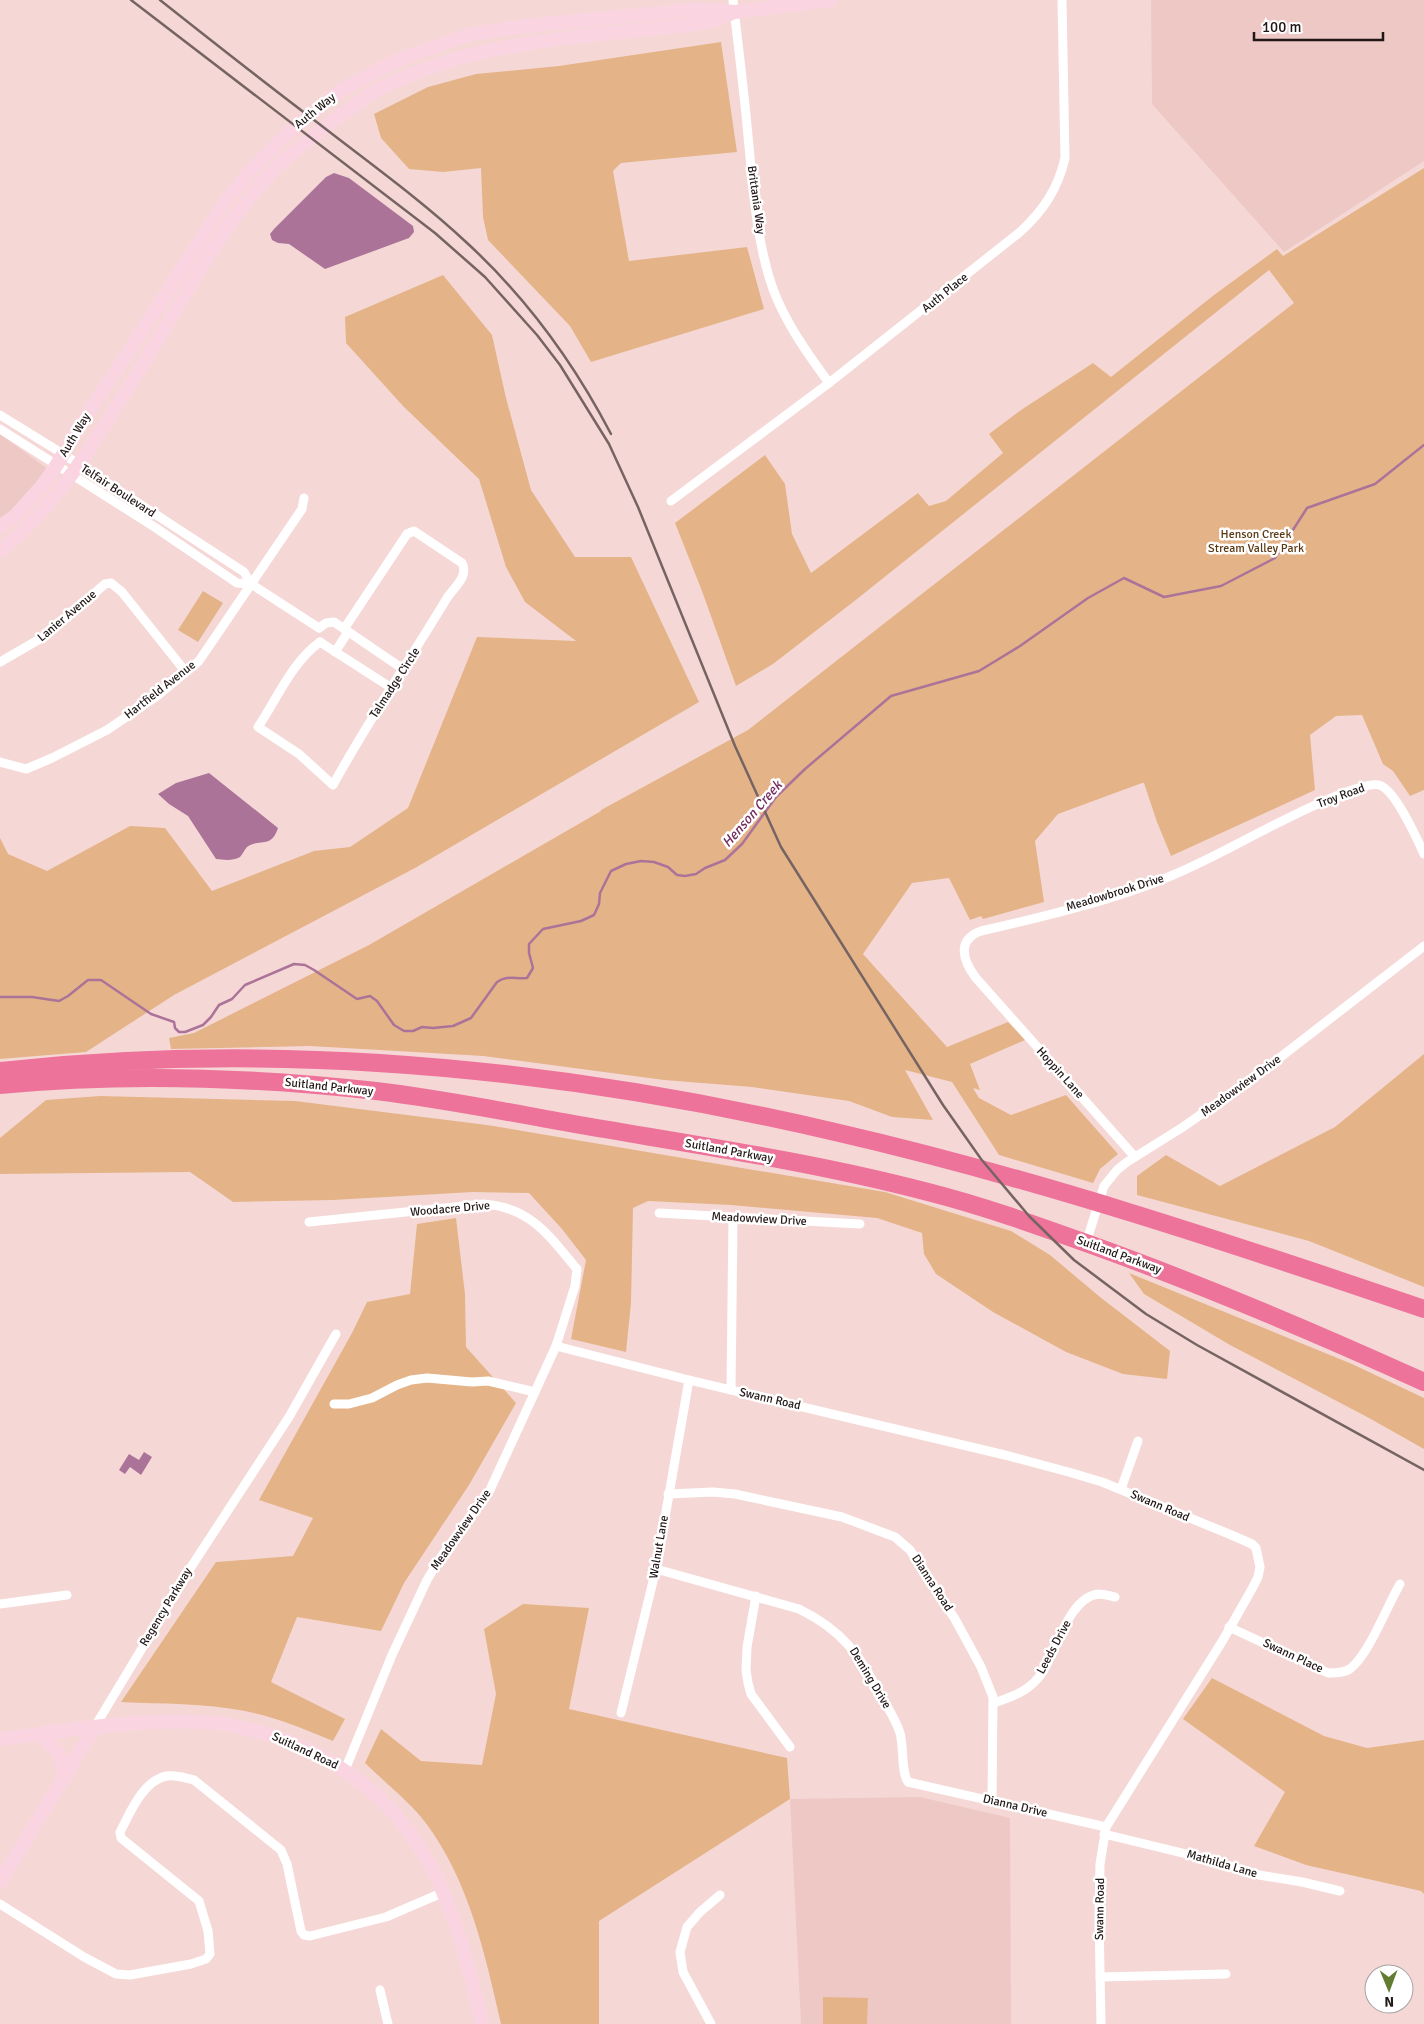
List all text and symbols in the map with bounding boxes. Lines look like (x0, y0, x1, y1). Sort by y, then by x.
scale bar (1254, 10, 1383, 42)
text: 100 m (1262, 18, 1302, 36)
street label: Auth Way (291, 90, 339, 132)
street label: Brittania Way (744, 165, 768, 236)
street label: Auth Place (919, 270, 971, 316)
street label: Auth Way (56, 410, 94, 460)
street label: Telfair Boulevard (78, 461, 158, 521)
park label: Henson Creek Stream Valley Park (1208, 527, 1304, 556)
street label: Lanier Avenue (34, 587, 100, 645)
street label: Talmadge Circle (367, 645, 423, 721)
street label: Hartfield Avenue (121, 658, 199, 722)
water label: Henson Creek (718, 776, 787, 851)
street label: Troy Road (1315, 780, 1367, 812)
street label: Meadowbrook Drive (1064, 871, 1166, 915)
street label: Hoppin Lane (1033, 1044, 1087, 1102)
street label: Meadowview Drive (1198, 1052, 1284, 1120)
street label: Suitland Parkway (284, 1075, 374, 1099)
street label: Suitland Parkway (684, 1136, 774, 1166)
street label: Woodacre Drive (410, 1198, 490, 1220)
street label: Meadowview Drive (711, 1209, 807, 1229)
street label: Suitland Parkway (1075, 1233, 1164, 1277)
street label: Swann Road (738, 1385, 802, 1413)
street label: Meadowview Drive (427, 1487, 495, 1573)
street label: Swann Road (1128, 1487, 1192, 1525)
street label: Walnut Lane (646, 1514, 672, 1580)
street label: Dianna Road (908, 1552, 956, 1614)
street label: Regency Parkway (137, 1565, 196, 1649)
street label: Leeds Drive (1034, 1617, 1074, 1677)
street label: Swann Place (1260, 1636, 1326, 1676)
street label: Deming Drive (846, 1645, 894, 1711)
street label: Suitland Road (269, 1729, 341, 1773)
street label: Dianna Drive (981, 1791, 1049, 1821)
street label: Mathilda Lane (1185, 1847, 1259, 1881)
street label: Swann Road (1092, 1878, 1108, 1940)
north arrow (1364, 1964, 1414, 2014)
text: N (1384, 1993, 1394, 2010)

